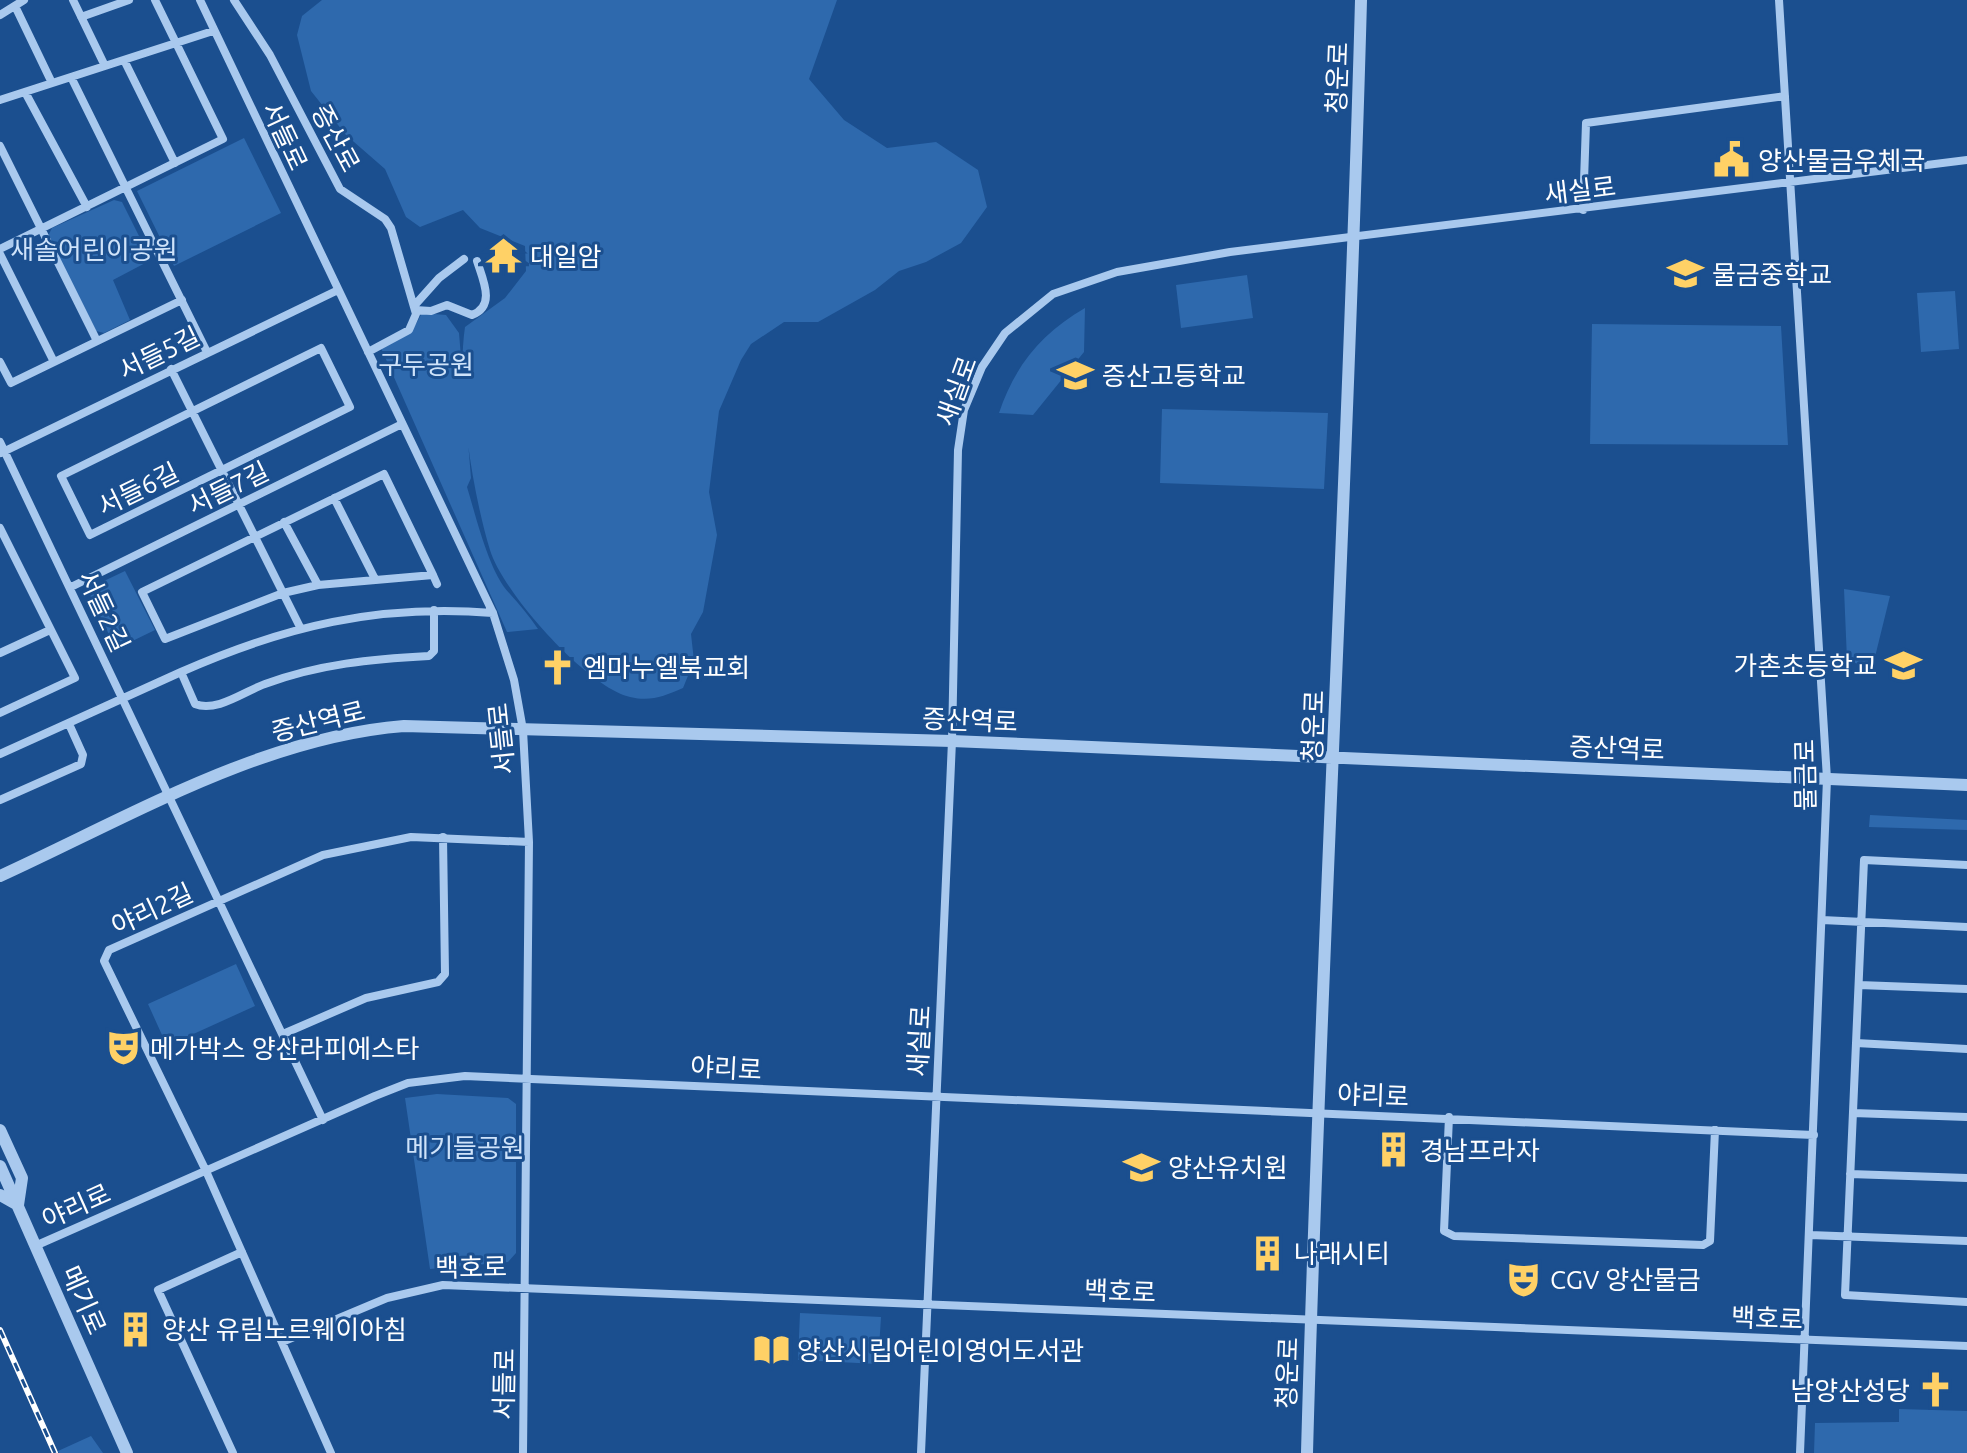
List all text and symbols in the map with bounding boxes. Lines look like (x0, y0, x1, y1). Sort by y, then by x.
street label: 청운로 (1321, 42, 1353, 114)
street label: 서들로 (257, 97, 313, 175)
street label: 증산로 (306, 100, 366, 176)
public building icon: 양산물금우체국 (1713, 141, 1751, 179)
place label: 양산물금우체국 (1758, 146, 1925, 175)
street label: 새실로 (1543, 171, 1617, 209)
park label: 새솔어린이공원 (10, 235, 178, 264)
temple icon: 대일암 (485, 237, 523, 275)
place label: 대일암 (530, 242, 602, 271)
school or university icon: 물금중학교 (1667, 255, 1705, 293)
place label: 물금중학교 (1712, 260, 1832, 289)
street label: 서들5길 (114, 321, 204, 385)
park label: 구두공원 (378, 350, 474, 379)
street label: 새실로 (930, 352, 982, 430)
school or university icon: 증산고등학교 (1057, 356, 1095, 394)
place label: 증산고등학교 (1102, 361, 1246, 390)
street label: 서들7길 (183, 456, 273, 520)
street label: 서들6길 (93, 457, 183, 521)
street label: 서들2길 (73, 566, 135, 656)
school or university icon: 가촌초등학교 (1884, 646, 1922, 684)
church icon: 엠마누엘북교회 (538, 648, 576, 686)
place label: 가촌초등학교 (1733, 651, 1877, 680)
place label: 엠마누엘북교회 (583, 653, 750, 682)
street label: 청운로 (1297, 690, 1329, 762)
street label: 증산역로 (268, 695, 368, 747)
street label: 서들로 (483, 702, 519, 776)
street label: 증산역로 (922, 704, 1018, 736)
street label: 증산역로 (1569, 732, 1665, 764)
street label: 물금로 (1790, 739, 1820, 811)
street label: 야리2길 (107, 878, 197, 940)
street label: 새실로 (903, 1004, 935, 1078)
theatre icon: 메가박스 양산라피에스타 (105, 1029, 143, 1067)
place label: 메가박스 양산라피에스타 (150, 1034, 419, 1063)
street label: 야리로 (689, 1052, 763, 1084)
street label: 야리로 (1337, 1079, 1409, 1111)
building icon: 경남프라자 (1375, 1131, 1413, 1169)
park label: 메기들공원 (405, 1133, 525, 1162)
place label: 경남프라자 (1420, 1136, 1540, 1165)
school or university icon: 양산유치원 (1123, 1148, 1161, 1186)
place label: 양산유치원 (1168, 1153, 1288, 1182)
street label: 야리로 (37, 1178, 115, 1234)
building icon: 나래시티 (1249, 1234, 1287, 1272)
place label: 나래시티 (1294, 1239, 1390, 1268)
street label: 백호로 (435, 1252, 507, 1282)
theatre icon: CGV 양산물금 (1505, 1260, 1543, 1298)
street label: 메기로 (56, 1261, 112, 1339)
place label: CGV 양산물금 (1550, 1265, 1701, 1294)
street label: 백호로 (1084, 1275, 1156, 1307)
street label: 백호로 (1731, 1302, 1803, 1334)
building icon: 양산 유림노르웨이아침 (117, 1310, 155, 1348)
place label: 양산 유림노르웨이아침 (162, 1315, 407, 1344)
library icon: 양산시립어린이영어도서관 (752, 1331, 790, 1369)
place label: 양산시립어린이영어도서관 (797, 1336, 1084, 1365)
street label: 청운로 (1271, 1337, 1303, 1409)
street label: 서들로 (489, 1348, 519, 1420)
church icon: 남양산성당 (1917, 1371, 1955, 1409)
place label: 남양산성당 (1790, 1376, 1910, 1405)

